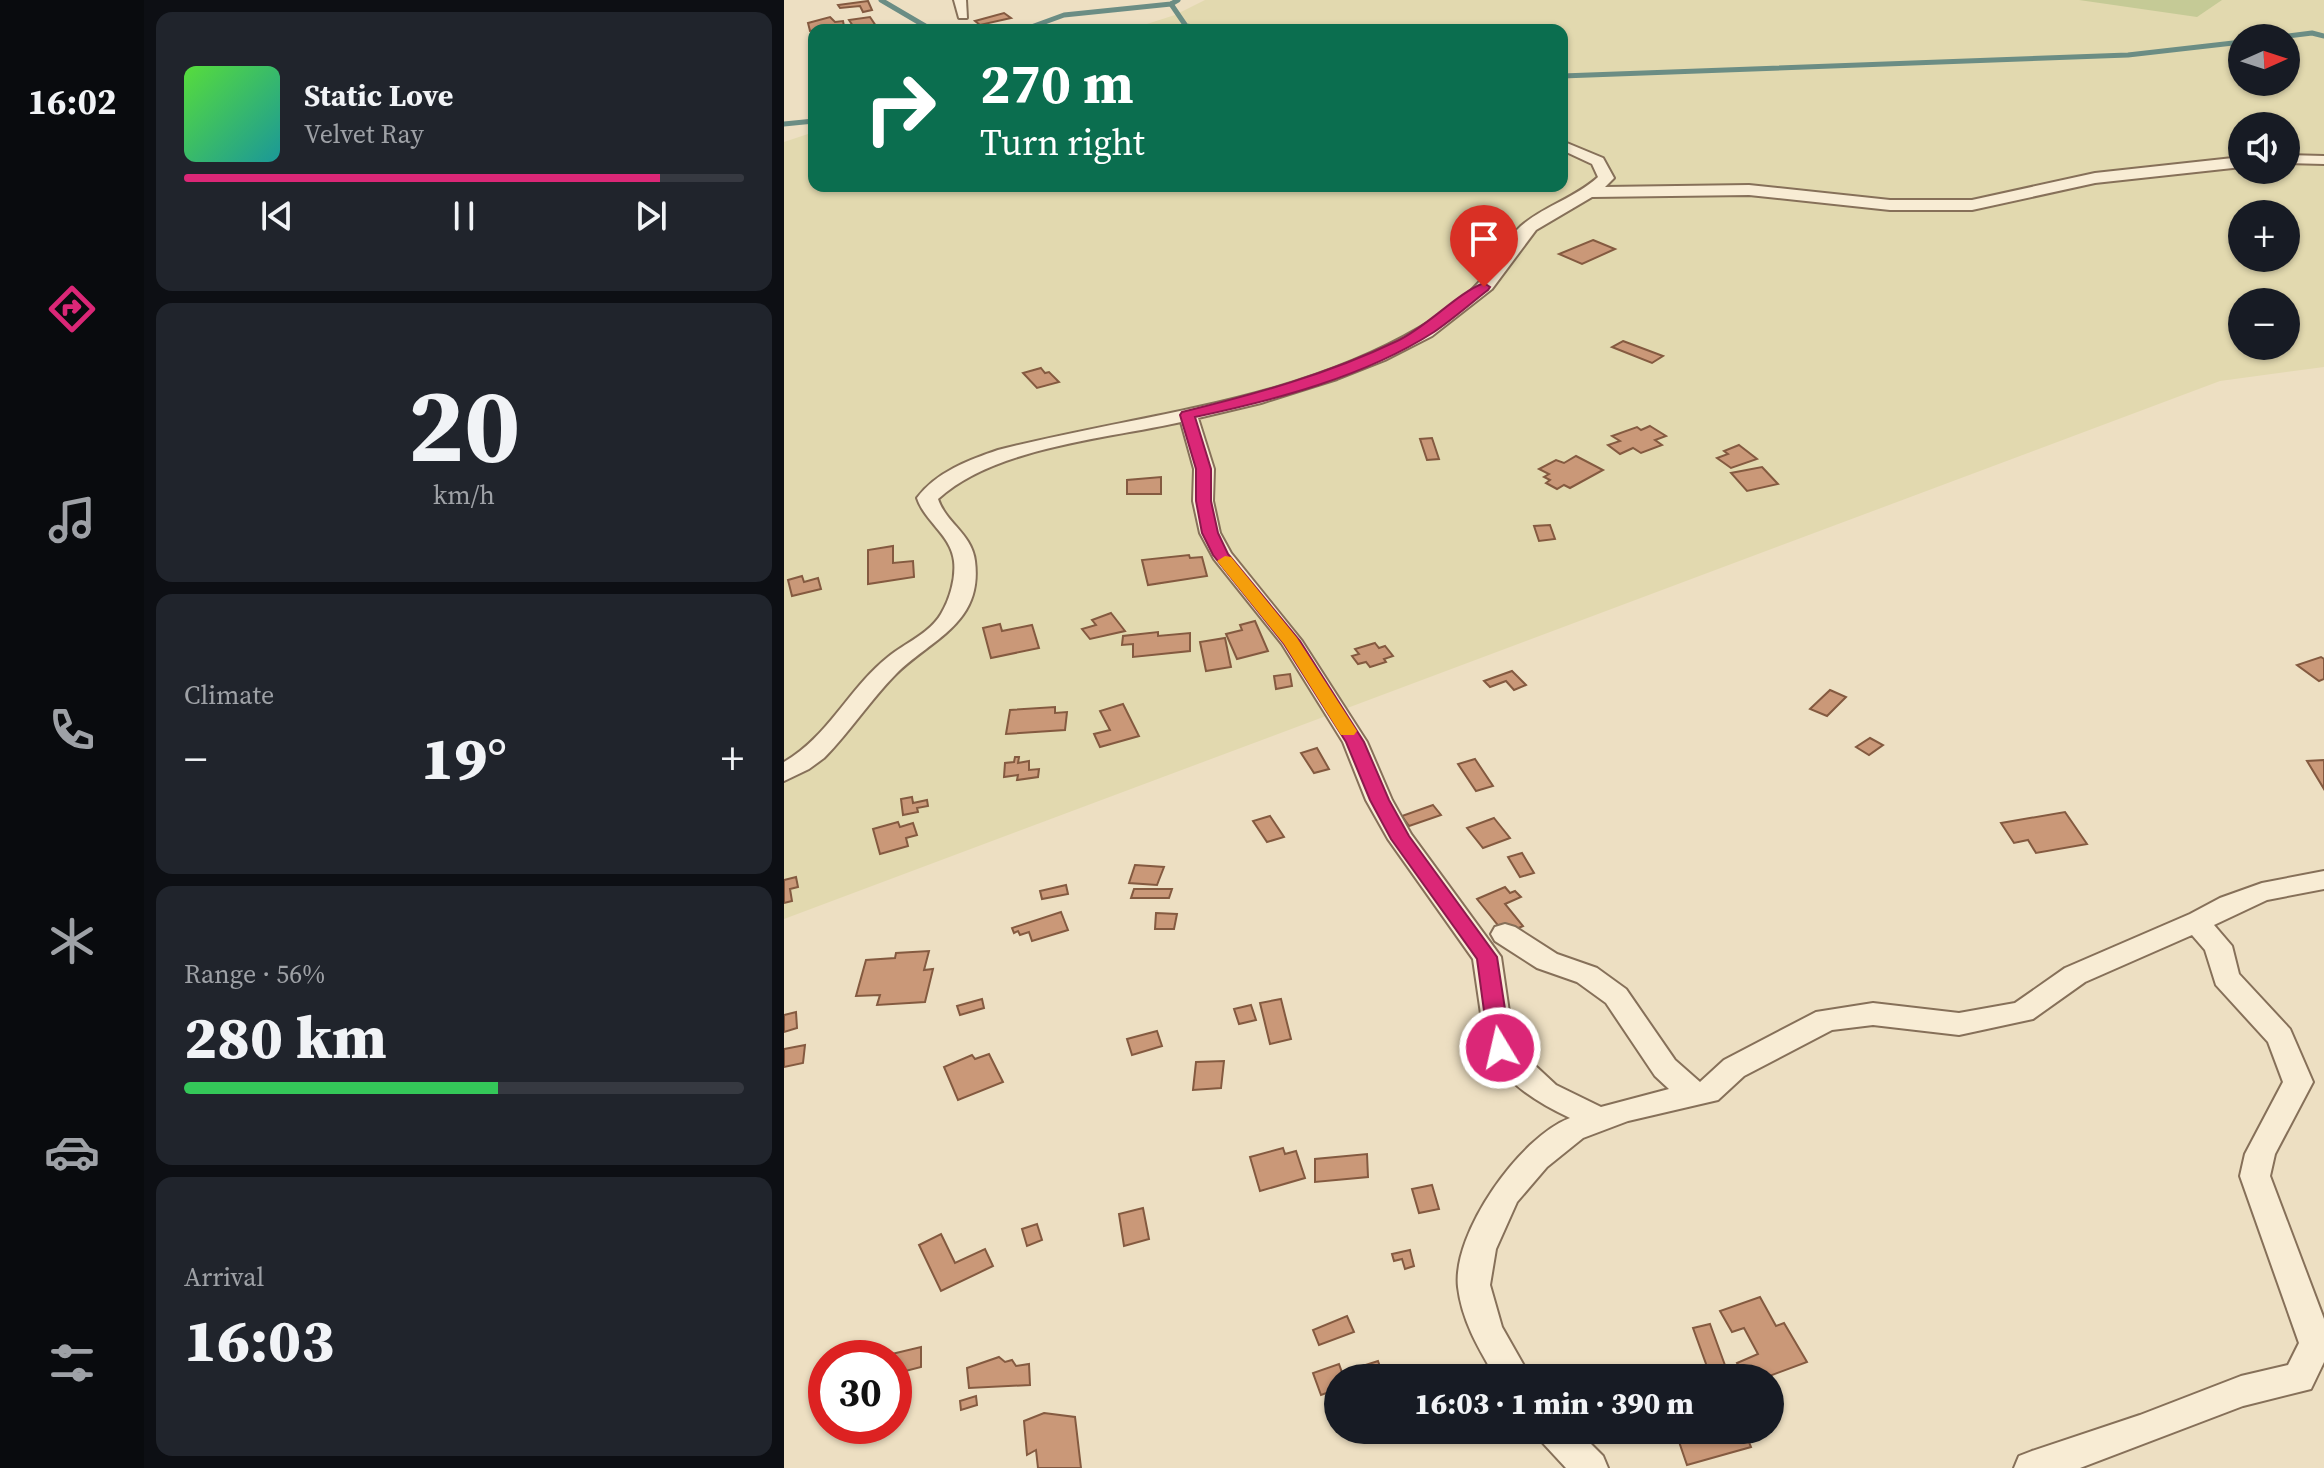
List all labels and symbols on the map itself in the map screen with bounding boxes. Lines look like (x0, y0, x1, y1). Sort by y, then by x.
north arrow (2228, 24, 2300, 96)
pin (1450, 205, 1518, 287)
position arrow (1458, 1006, 1542, 1090)
speed limit sign: 30 (808, 1340, 912, 1444)

